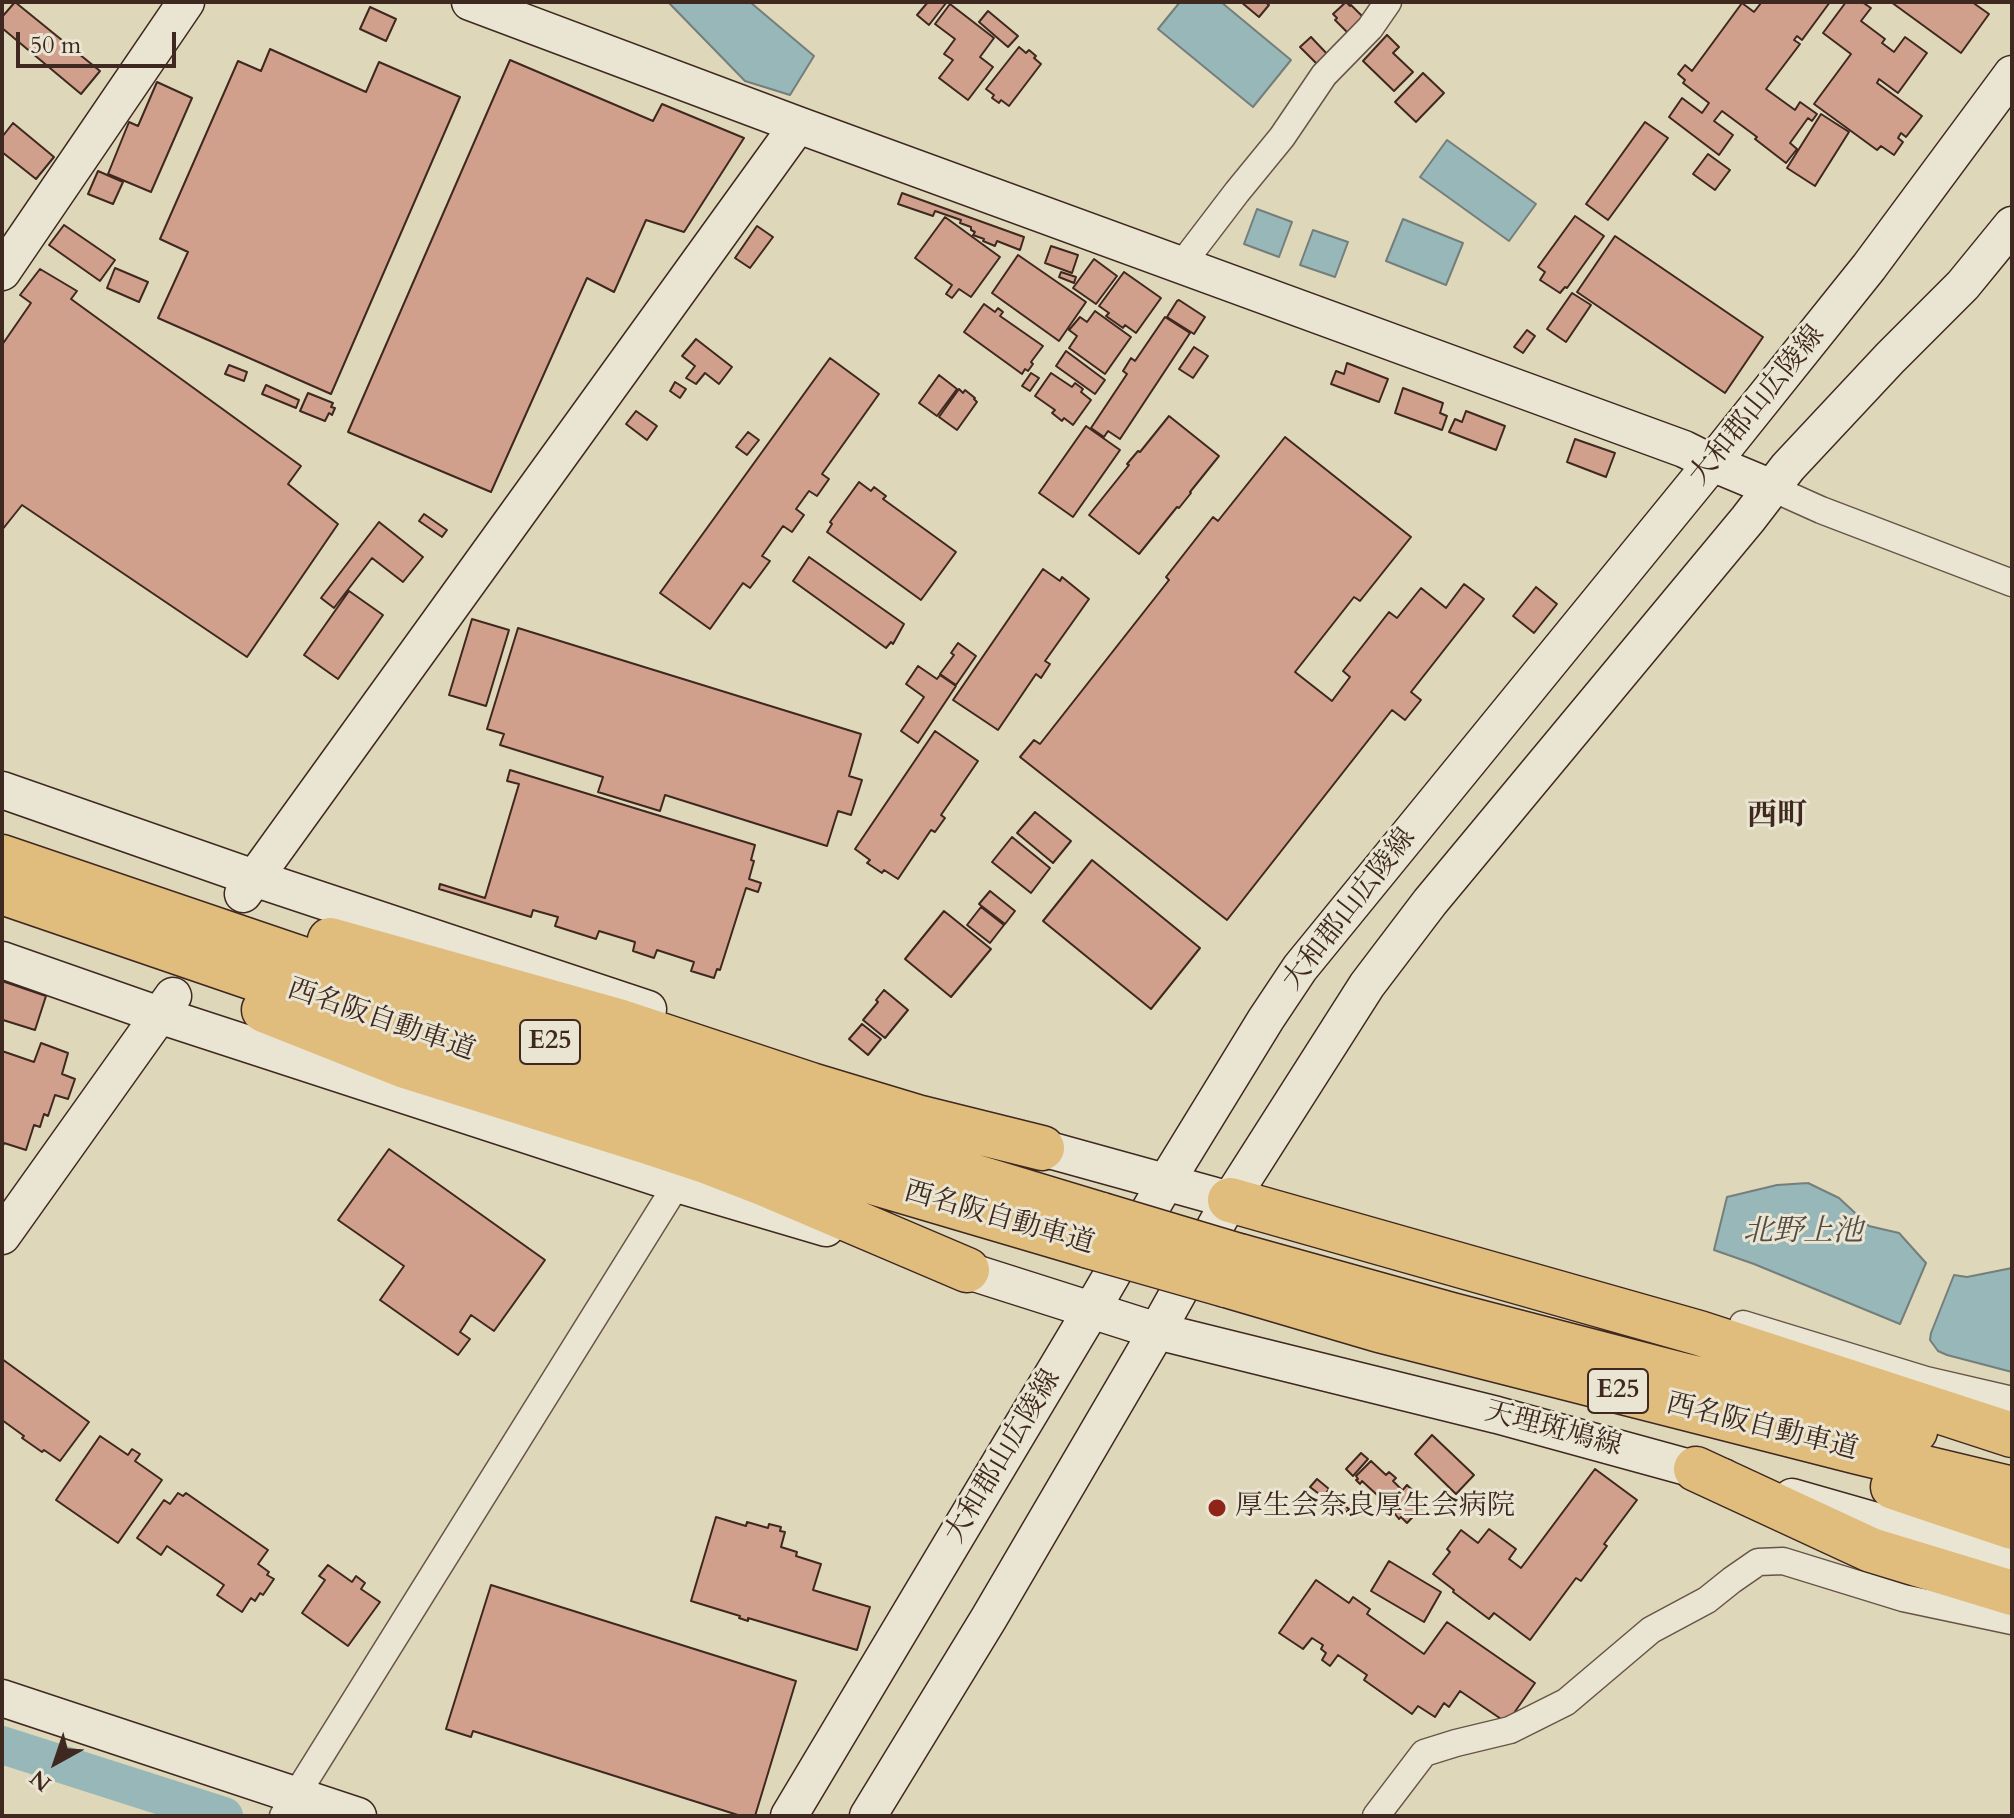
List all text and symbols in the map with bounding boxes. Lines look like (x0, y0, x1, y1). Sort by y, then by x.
scale bar (20, 16, 180, 66)
text: 50 m (30, 29, 81, 62)
street label: 大和郡山広陵線 (1683, 319, 1833, 493)
district label: 西町 (1747, 799, 1807, 835)
street label: 大和郡山広陵線 (1276, 822, 1424, 998)
street label: 西名阪自動車道 (283, 973, 479, 1069)
road number: E25 (520, 1020, 580, 1064)
street label: 西名阪自動車道 (900, 1176, 1098, 1262)
water label: 北野上池 (1743, 1215, 1863, 1251)
street label: 大和郡山広陵線 (939, 1364, 1069, 1550)
road number: E25 (1588, 1369, 1648, 1413)
street label: 西名阪自動車道 (1663, 1388, 1861, 1468)
street label: 天理斑鳩線 (1481, 1396, 1625, 1464)
place label: 厚生会奈良厚生会病院 (1235, 1491, 1515, 1525)
marker: 厚生会奈良厚生会病院 (1206, 1497, 1228, 1519)
north arrow (16, 1722, 96, 1802)
text: N (24, 1763, 58, 1798)

